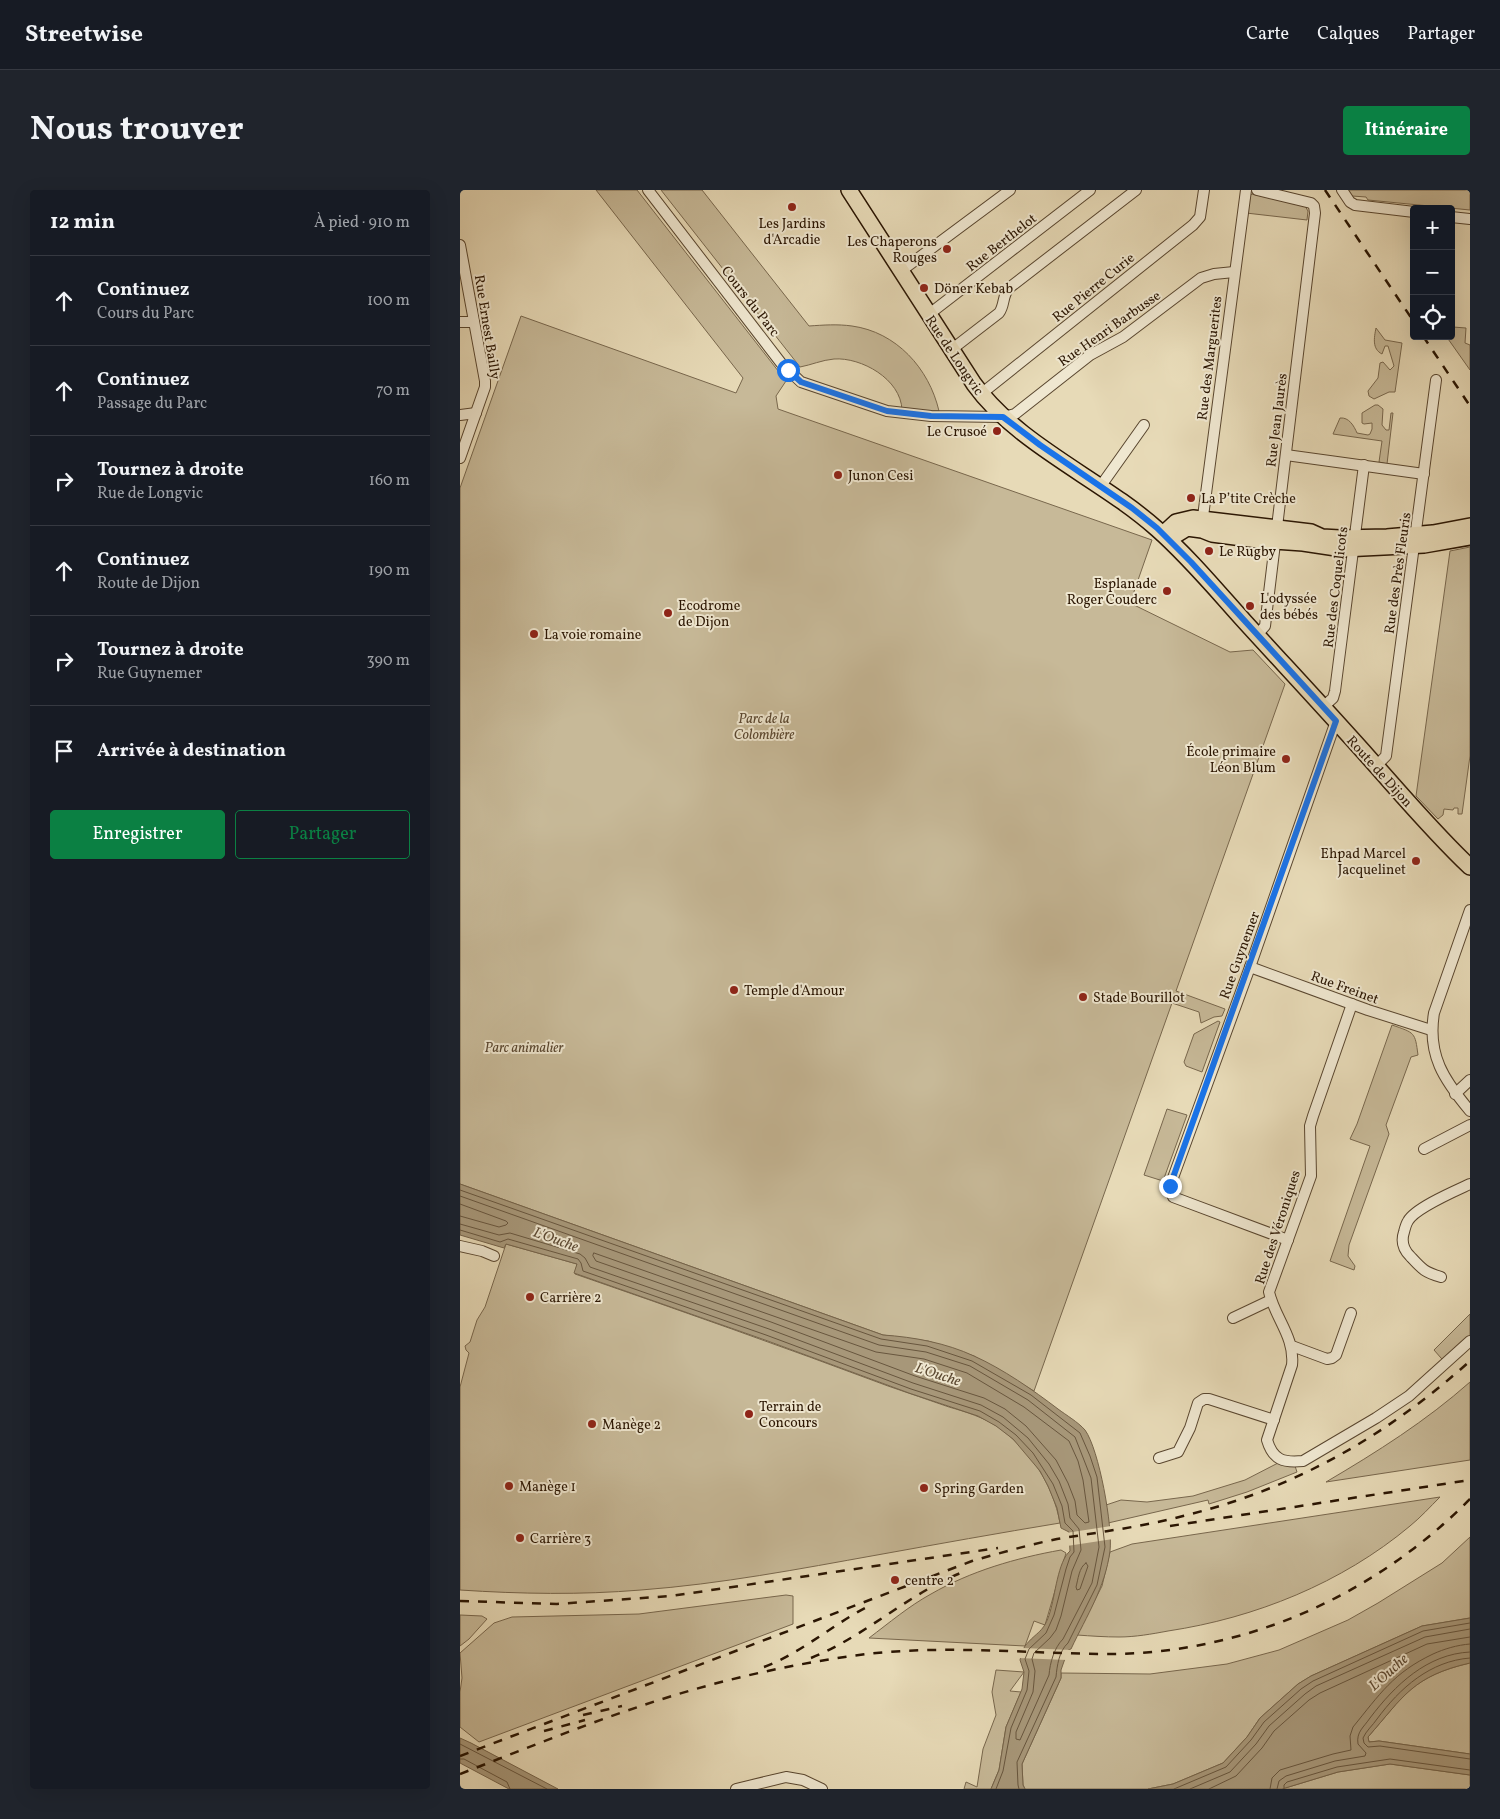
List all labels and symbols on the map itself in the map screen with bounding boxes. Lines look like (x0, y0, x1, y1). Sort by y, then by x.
marker: Les Jardins d'Arcadie (786, 201, 798, 213)
street label: Rue Berthelot (963, 210, 1041, 277)
place label: Les Jardins d'Arcadie (758, 215, 826, 250)
place label: Les Chaperons Rouges (847, 233, 937, 268)
marker: Les Chaperons Rouges (941, 243, 953, 255)
street label: Rue Pierre Curie (1049, 249, 1139, 327)
street label: Cours du Parc (716, 263, 783, 341)
street label: Rue Ernest Bailly (469, 274, 504, 381)
place label: Döner Kebab (934, 280, 1014, 299)
marker: Döner Kebab (918, 282, 930, 294)
street label: Rue Henri Barbusse (1055, 287, 1165, 372)
street label: Rue des Marguerites (1193, 295, 1228, 422)
street label: Rue de Longvic (920, 312, 988, 400)
route start (777, 359, 800, 382)
street label: Rue Jean Jaurès (1262, 372, 1293, 468)
place label: Le Crusoé (927, 423, 987, 442)
marker: Le Crusoé (991, 425, 1003, 437)
place label: Junon Cesi (848, 467, 913, 486)
marker: Junon Cesi (832, 469, 844, 481)
place label: La P’tite Crèche (1201, 490, 1296, 509)
marker: La P’tite Crèche (1185, 492, 1197, 504)
street label: Rue des Près Fleuris (1381, 511, 1416, 635)
street label: Rue des Coquelicots (1320, 525, 1353, 649)
place label: Le Rugby (1219, 543, 1276, 562)
marker: Le Rugby (1203, 545, 1215, 557)
place label: Esplanade Roger Couderc (1067, 575, 1157, 610)
marker: Esplanade Roger Couderc (1161, 585, 1173, 597)
place label: L'odyssée des bébés (1260, 590, 1318, 625)
place label: Ecodrome de Dijon (678, 597, 741, 632)
marker: L'odyssée des bébés (1244, 600, 1256, 612)
marker: Ecodrome de Dijon (662, 607, 674, 619)
place label: La voie romaine (544, 626, 642, 645)
marker: La voie romaine (528, 628, 540, 640)
park label: Parc de la Colombière (734, 710, 794, 745)
street label: Route de Dijon (1342, 732, 1416, 812)
place label: École primaire Léon Blum (1186, 743, 1276, 778)
marker: École primaire Léon Blum (1280, 753, 1292, 765)
place label: Ehpad Marcel Jacquelinet (1321, 845, 1406, 880)
marker: Ehpad Marcel Jacquelinet (1410, 855, 1422, 867)
street label: Rue Guynemer (1216, 909, 1265, 1002)
street label: Rue Freinet (1308, 967, 1381, 1010)
place label: Temple d'Amour (744, 982, 845, 1001)
marker: Temple d'Amour (728, 984, 740, 996)
place label: Stade Bourillot (1093, 989, 1185, 1008)
marker: Stade Bourillot (1077, 991, 1089, 1003)
park label: Parc animalier (484, 1039, 564, 1058)
street label: Rue des Véroniques (1251, 1168, 1306, 1287)
route end (1159, 1175, 1182, 1198)
water label: L'Ouche (530, 1223, 582, 1258)
place label: Carrière 2 (540, 1289, 602, 1308)
marker: Carrière 2 (524, 1291, 536, 1303)
water label: L'Ouche (912, 1358, 964, 1393)
place label: Terrain de Concours (759, 1398, 822, 1433)
marker: Terrain de Concours (743, 1408, 755, 1420)
place label: Manège 2 (602, 1416, 661, 1435)
marker: Manège 2 (586, 1418, 598, 1430)
place label: Manège 1 (519, 1478, 576, 1497)
marker: Manège 1 (503, 1480, 515, 1492)
place label: Spring Garden (934, 1480, 1024, 1499)
marker: Spring Garden (918, 1482, 930, 1494)
place label: Carrière 3 (530, 1530, 591, 1549)
marker: Carrière 3 (514, 1532, 526, 1544)
place label: centre 2 (905, 1572, 954, 1591)
marker: centre 2 (889, 1574, 901, 1586)
water label: L'Ouche (1365, 1649, 1414, 1697)

